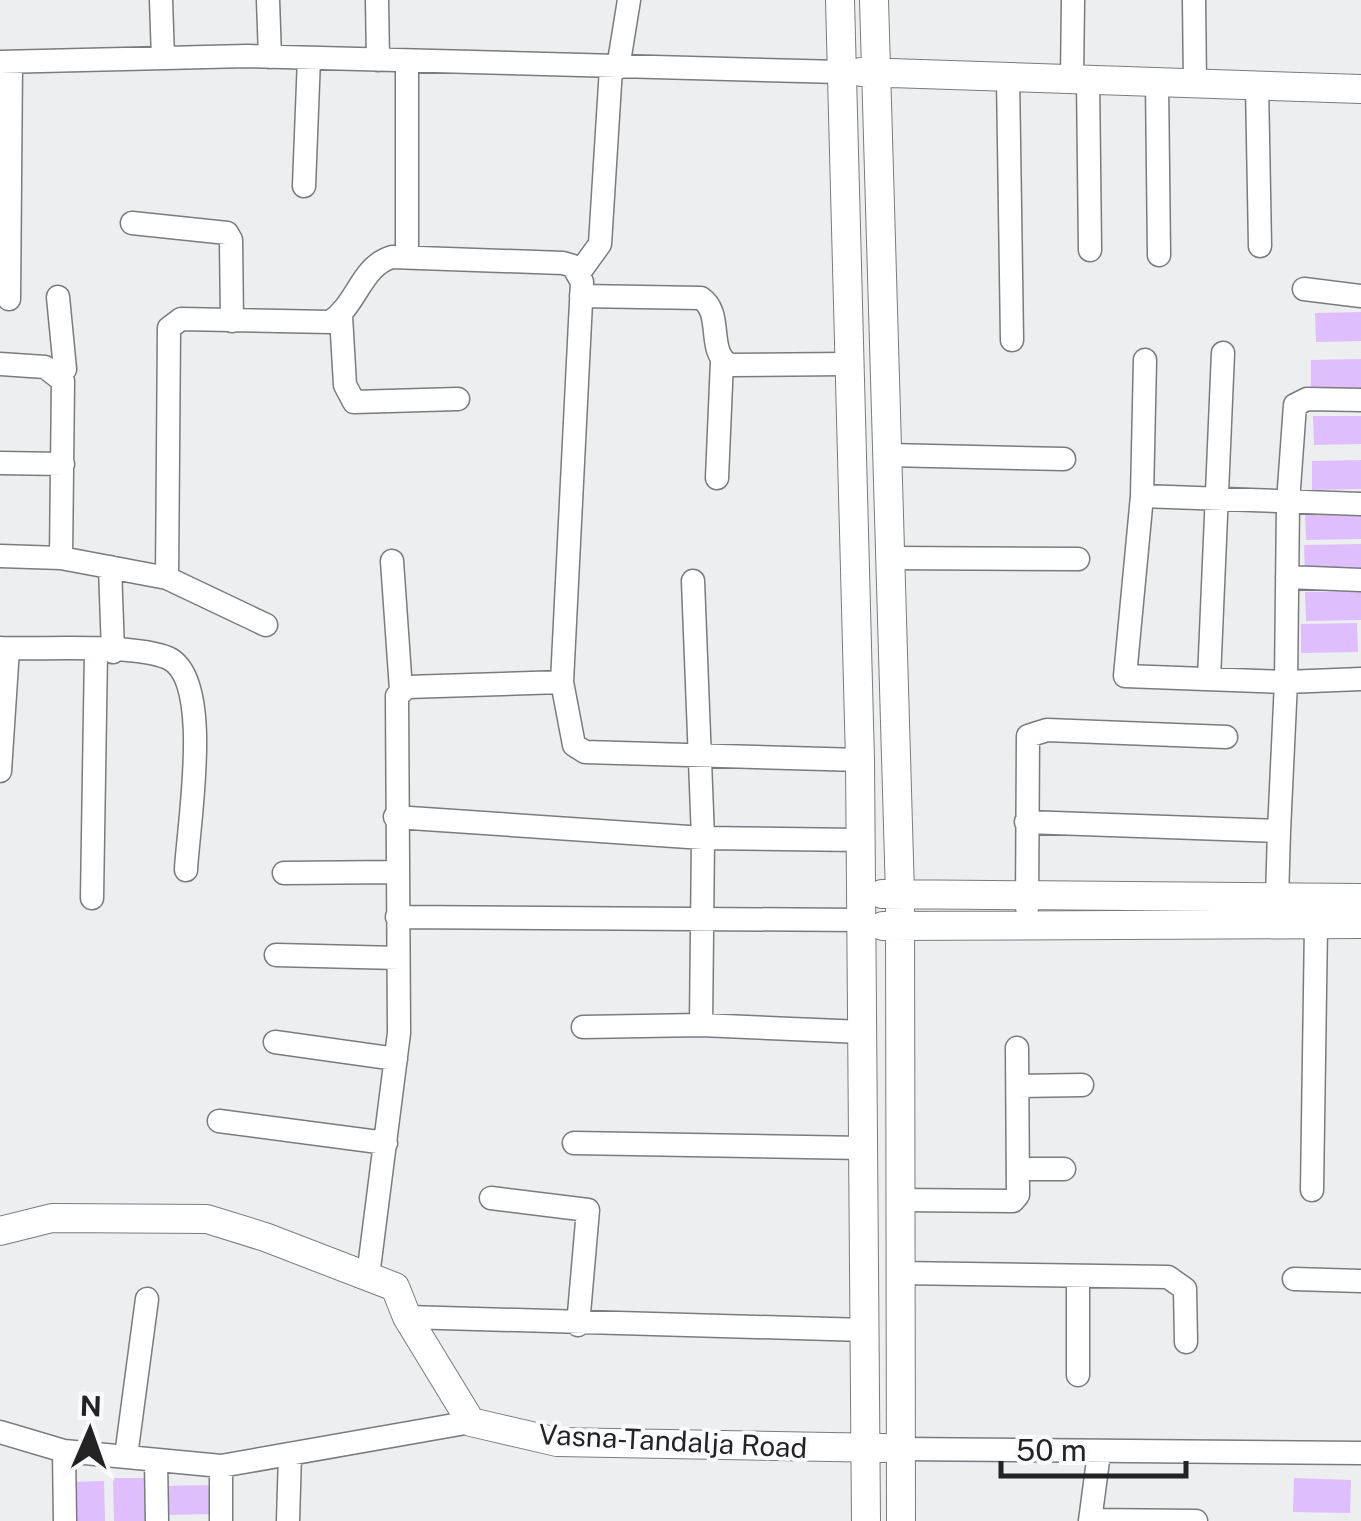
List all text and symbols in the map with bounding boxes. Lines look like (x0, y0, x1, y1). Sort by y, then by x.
north arrow (40, 1381, 140, 1481)
text: N (79, 1389, 102, 1422)
scale bar (1001, 1416, 1186, 1478)
street label: Vasna-Tandalja Road (538, 1417, 808, 1464)
text: 50 m (1016, 1432, 1087, 1468)

